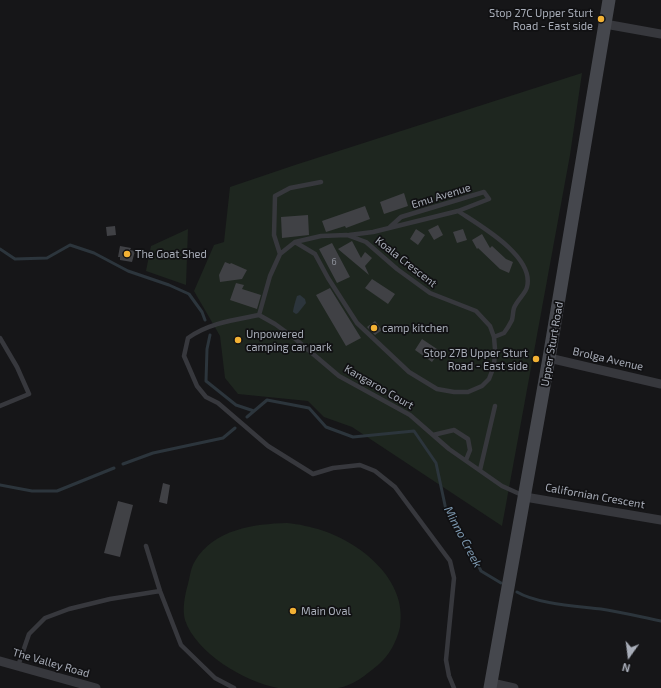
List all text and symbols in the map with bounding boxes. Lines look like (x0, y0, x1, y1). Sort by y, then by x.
place label: Stop 27C Upper Sturt Road - East side (489, 6, 593, 32)
marker: Stop 27C Upper Sturt Road - East side (596, 14, 606, 24)
street label: Emu Avenue (410, 181, 472, 211)
street label: Koala Crescent (373, 234, 439, 290)
place label: The Goat Shed (135, 247, 207, 261)
marker: The Goat Shed (122, 249, 132, 259)
house number: 6 (331, 257, 337, 267)
street label: Upper Sturt Road (538, 301, 566, 387)
place label: camp kitchen (382, 321, 448, 335)
marker: camp kitchen (369, 323, 379, 333)
place label: Unpowered camping car park (246, 327, 332, 353)
marker: Unpowered camping car park (233, 335, 243, 345)
street label: Brolga Avenue (571, 344, 645, 374)
place label: Stop 27B Upper Sturt Road - East side (424, 346, 528, 372)
marker: Stop 27B Upper Sturt Road - East side (531, 354, 541, 364)
street label: Kangaroo Court (342, 362, 416, 412)
street label: Californian Crescent (544, 481, 646, 511)
water label: Minno Creek (441, 504, 485, 570)
place label: Main Oval (301, 604, 351, 618)
marker: Main Oval (288, 606, 298, 616)
north arrow (609, 636, 649, 676)
street label: The Valley Road (11, 646, 91, 680)
text: N (621, 661, 631, 675)

